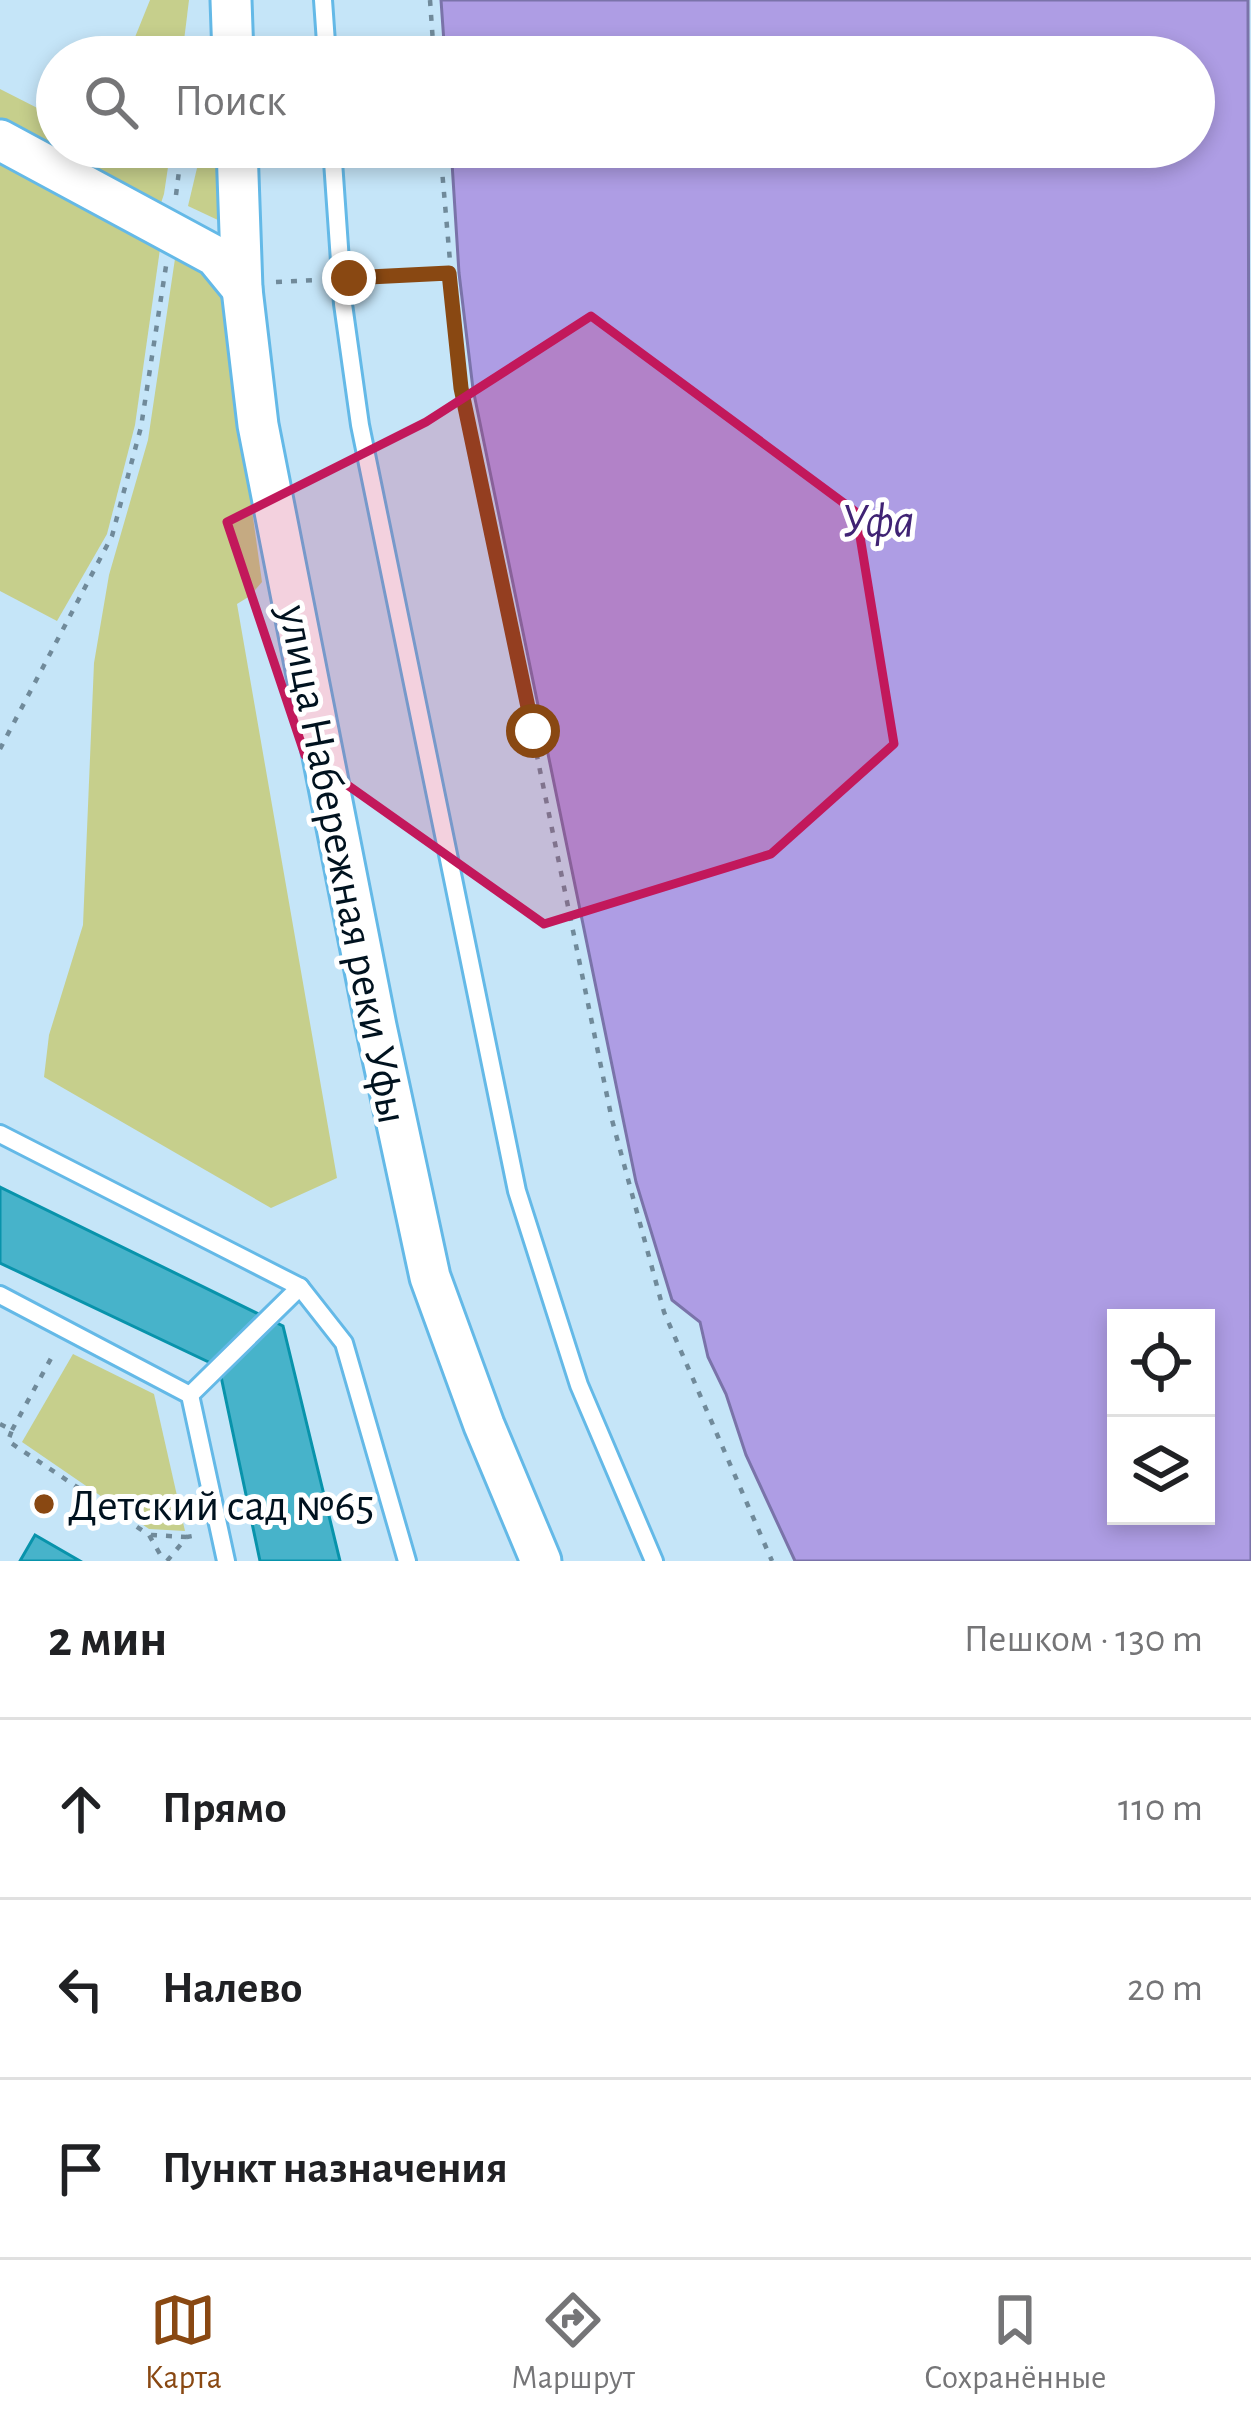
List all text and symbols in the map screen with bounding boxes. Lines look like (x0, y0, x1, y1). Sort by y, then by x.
search box (36, 36, 1215, 168)
icon: search (78, 69, 144, 135)
text: Поиск (174, 79, 286, 124)
route end (322, 251, 376, 305)
water label: Уфа (842, 499, 914, 547)
street label: улица Набережная реки Уфы (270, 600, 415, 1128)
route start (506, 704, 560, 758)
map controls (1107, 1309, 1215, 1525)
button: locate (1107, 1309, 1215, 1417)
button: layers (1107, 1417, 1215, 1525)
place label: Детский сад №65 (68, 1484, 374, 1529)
marker: Детский сад №65 (31, 1491, 57, 1517)
text: 2 мин (48, 1614, 167, 1665)
text: Пешком · 130 m (964, 1620, 1203, 1659)
icon: ahead (48, 1776, 114, 1842)
text: Прямо (162, 1786, 287, 1831)
text: 110 m (1118, 1789, 1203, 1828)
icon: left (48, 1956, 114, 2022)
text: Налево (162, 1966, 302, 2011)
text: 20 m (1127, 1969, 1203, 2008)
icon: arrive (48, 2136, 114, 2202)
text: Пункт назначения (162, 2146, 508, 2191)
tab: Карта (145, 2287, 222, 2399)
tab: Маршрут (511, 2287, 635, 2399)
tab: Сохранённые (924, 2287, 1106, 2399)

